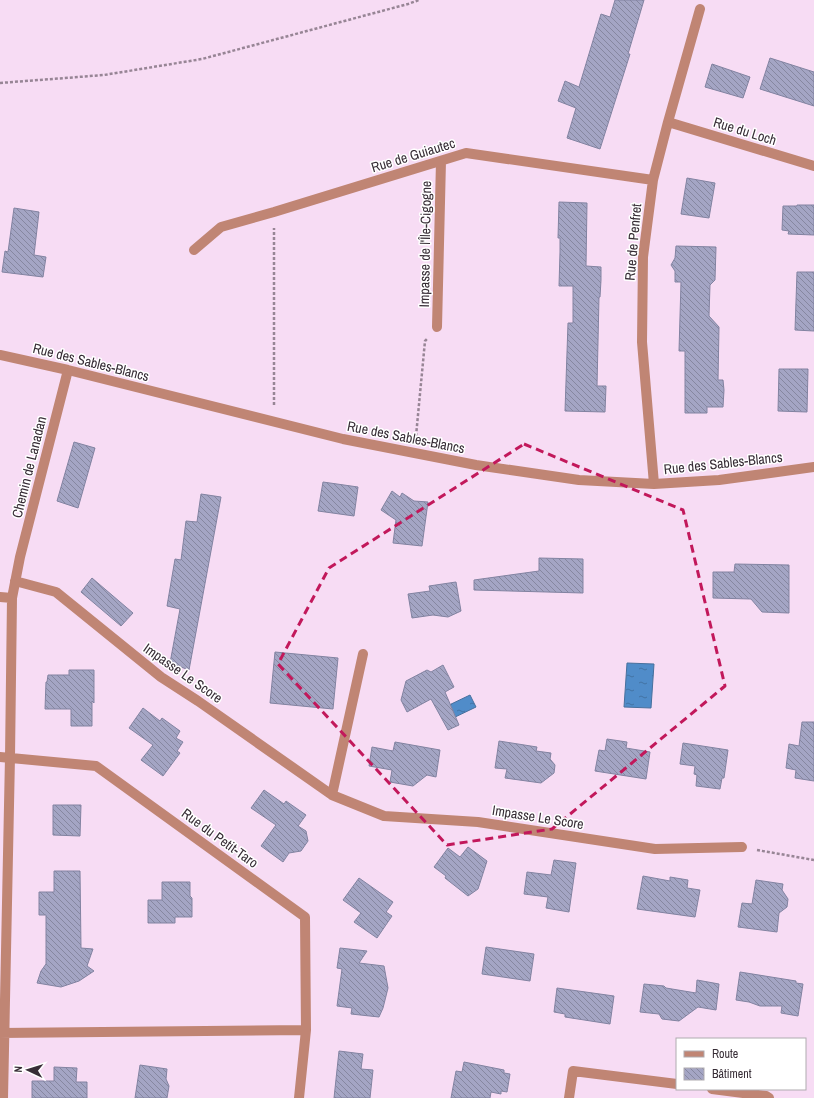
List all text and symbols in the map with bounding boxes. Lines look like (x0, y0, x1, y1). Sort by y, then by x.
street label: Rue du Loch (711, 113, 779, 149)
street label: Rue de Guiautec (369, 134, 457, 176)
street label: Impasse de l'Île-Cigogne (415, 181, 435, 307)
street label: Rue de Penfret (621, 203, 645, 281)
street label: Rue des Sables-Blancs (31, 339, 151, 385)
street label: Chemin de Lanadan (8, 414, 50, 520)
street label: Rue des Sables-Blancs (346, 417, 467, 457)
street label: Rue des Sables-Blancs (663, 448, 784, 478)
street label: Impasse Le Score (140, 639, 226, 707)
street label: Impasse Le Score (491, 801, 585, 833)
street label: Rue du Petit-Taro (178, 804, 262, 872)
legend (676, 1038, 806, 1090)
text: Route (712, 1046, 738, 1062)
north arrow (8, 1050, 48, 1090)
text: N (11, 1066, 25, 1073)
text: Bâtiment (712, 1066, 752, 1082)

